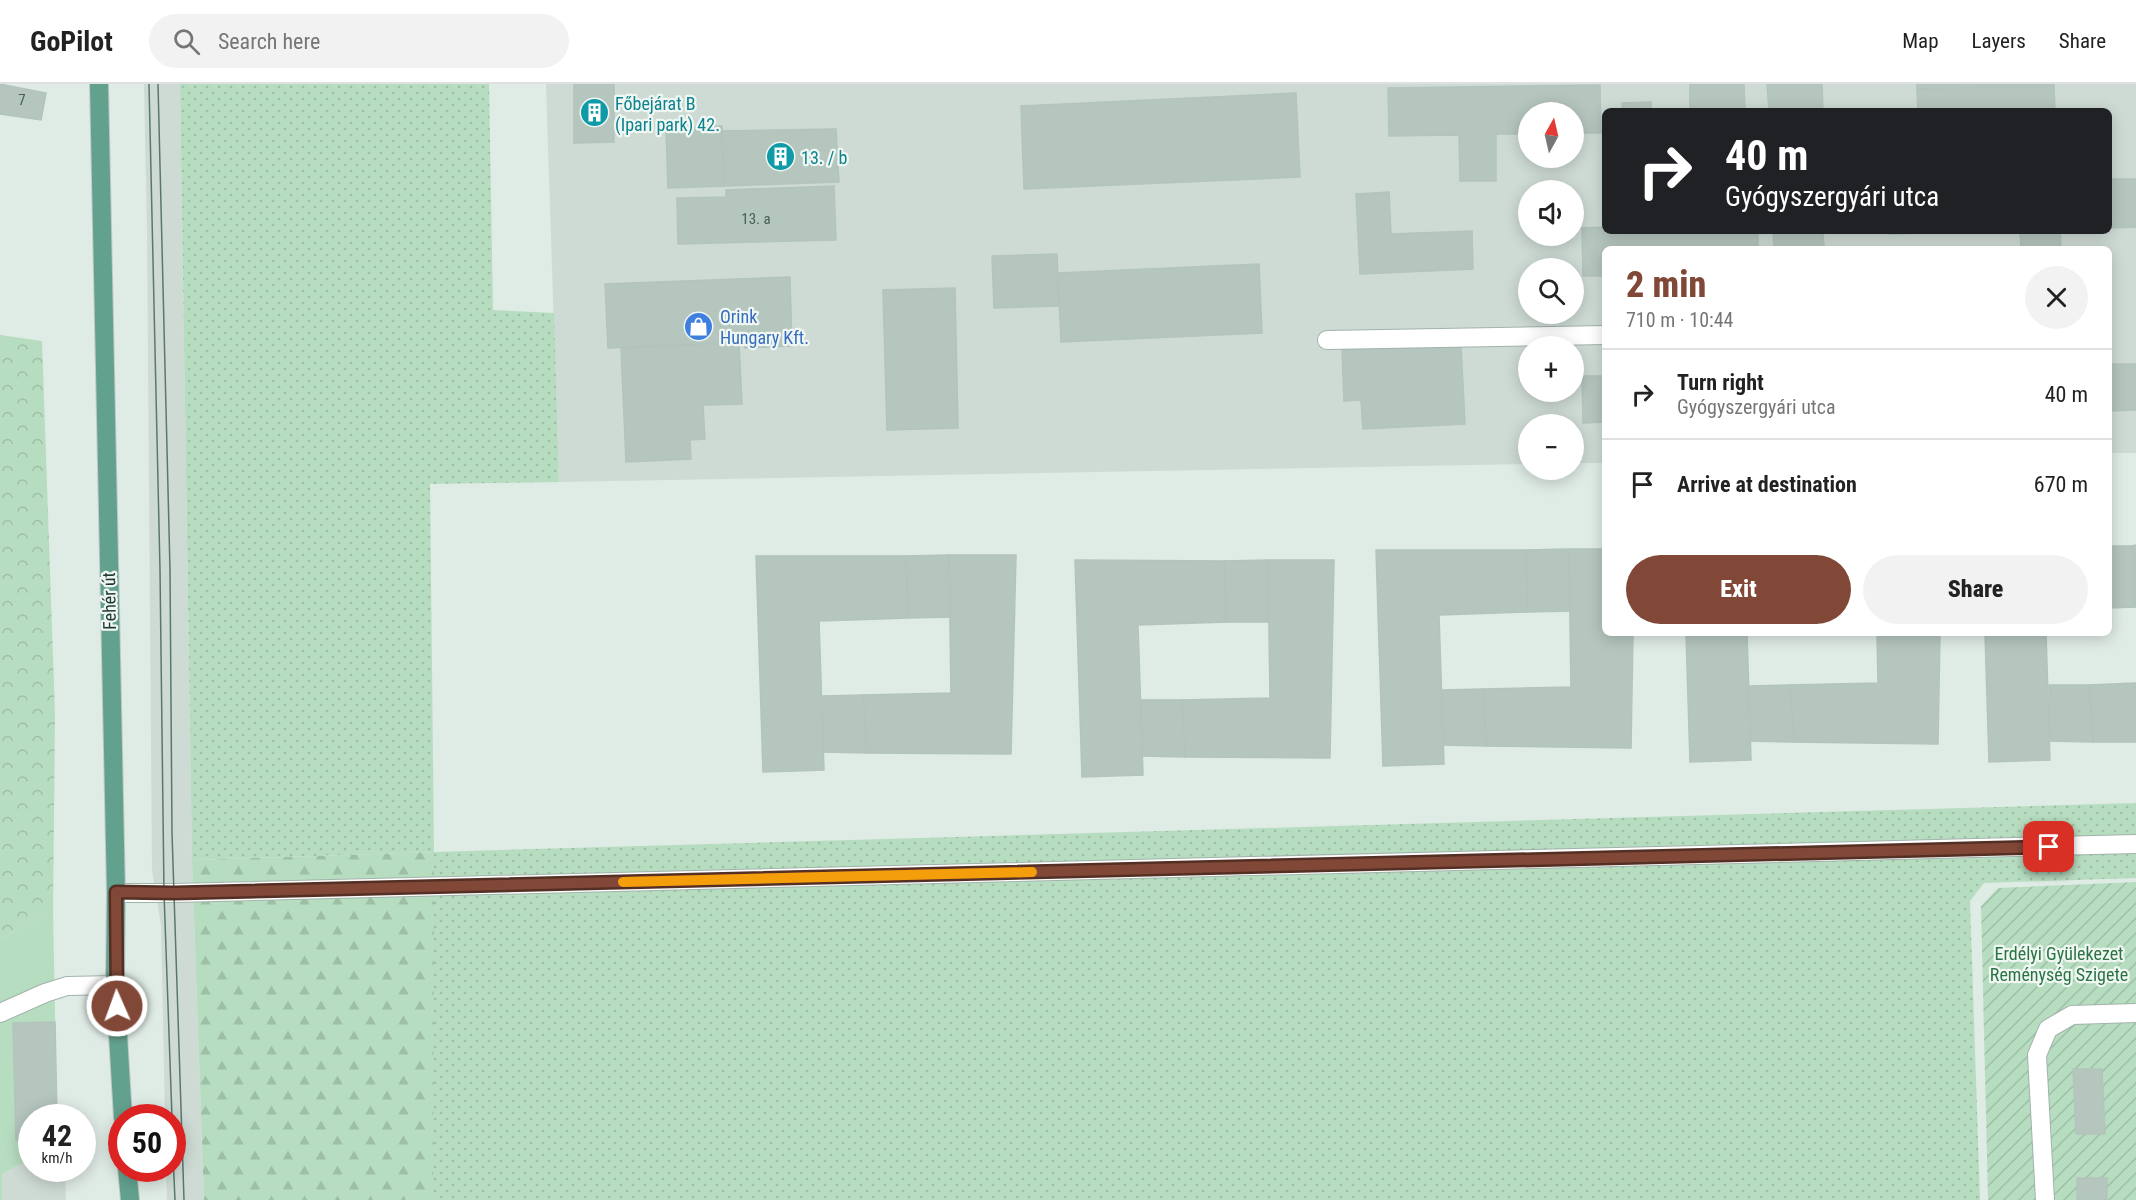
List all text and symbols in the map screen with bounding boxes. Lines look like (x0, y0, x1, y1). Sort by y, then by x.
search box (149, 14, 569, 68)
text: GoPilot (30, 25, 113, 58)
icon: search (170, 25, 203, 58)
text: Search here (218, 29, 320, 54)
text: Map (1902, 29, 1939, 53)
text: Layers (1972, 29, 2026, 53)
text: Share (2059, 29, 2106, 53)
house number: 7 (18, 91, 26, 109)
place label: Főbejárat B (Ipari park) 42. (615, 93, 720, 136)
building icon: Főbejárat B (Ipari park) 42. (578, 97, 610, 129)
north arrow (1518, 102, 1584, 168)
map controls (1518, 102, 1584, 480)
text: 40 m (1725, 131, 1808, 180)
icon: right (1626, 132, 1704, 210)
building icon: 13. / b (764, 141, 796, 173)
place label: 13. / b (801, 147, 847, 168)
button: sound (1518, 180, 1584, 246)
text: Gyógyszergyári utca (1725, 181, 1939, 213)
house number: 13. a (741, 210, 771, 228)
button: search (1518, 258, 1584, 324)
text: 2 min (1626, 264, 1706, 306)
button: close (2025, 266, 2088, 329)
place label: Orink Hungary Kft. (720, 306, 809, 348)
text: 710 m · 10:44 (1626, 308, 1733, 332)
shop icon: Orink Hungary Kft. (683, 310, 715, 342)
button: + (1518, 336, 1584, 402)
text: Turn right (1677, 370, 1764, 395)
icon: right (1626, 378, 1659, 411)
text: 40 m (2045, 382, 2088, 407)
text: Gyógyszergyári utca (1677, 395, 1836, 419)
button: − (1518, 414, 1584, 480)
icon: arrive (1626, 468, 1659, 501)
text: Arrive at destination (1677, 472, 1857, 497)
text: 670 m (2034, 472, 2088, 497)
button: Exit (1626, 555, 1851, 624)
button: Share (1863, 555, 2088, 624)
street label: Fehér út (98, 572, 120, 630)
pin (2023, 821, 2074, 872)
icon: arrive (2032, 830, 2065, 863)
park label: Erdélyi Gyülekezet Reménység Szigete (1990, 943, 2128, 985)
position arrow (85, 974, 149, 1038)
speed limit sign: 50 (108, 1104, 186, 1182)
text: 42 (42, 1118, 72, 1153)
text: km/h (42, 1149, 72, 1167)

